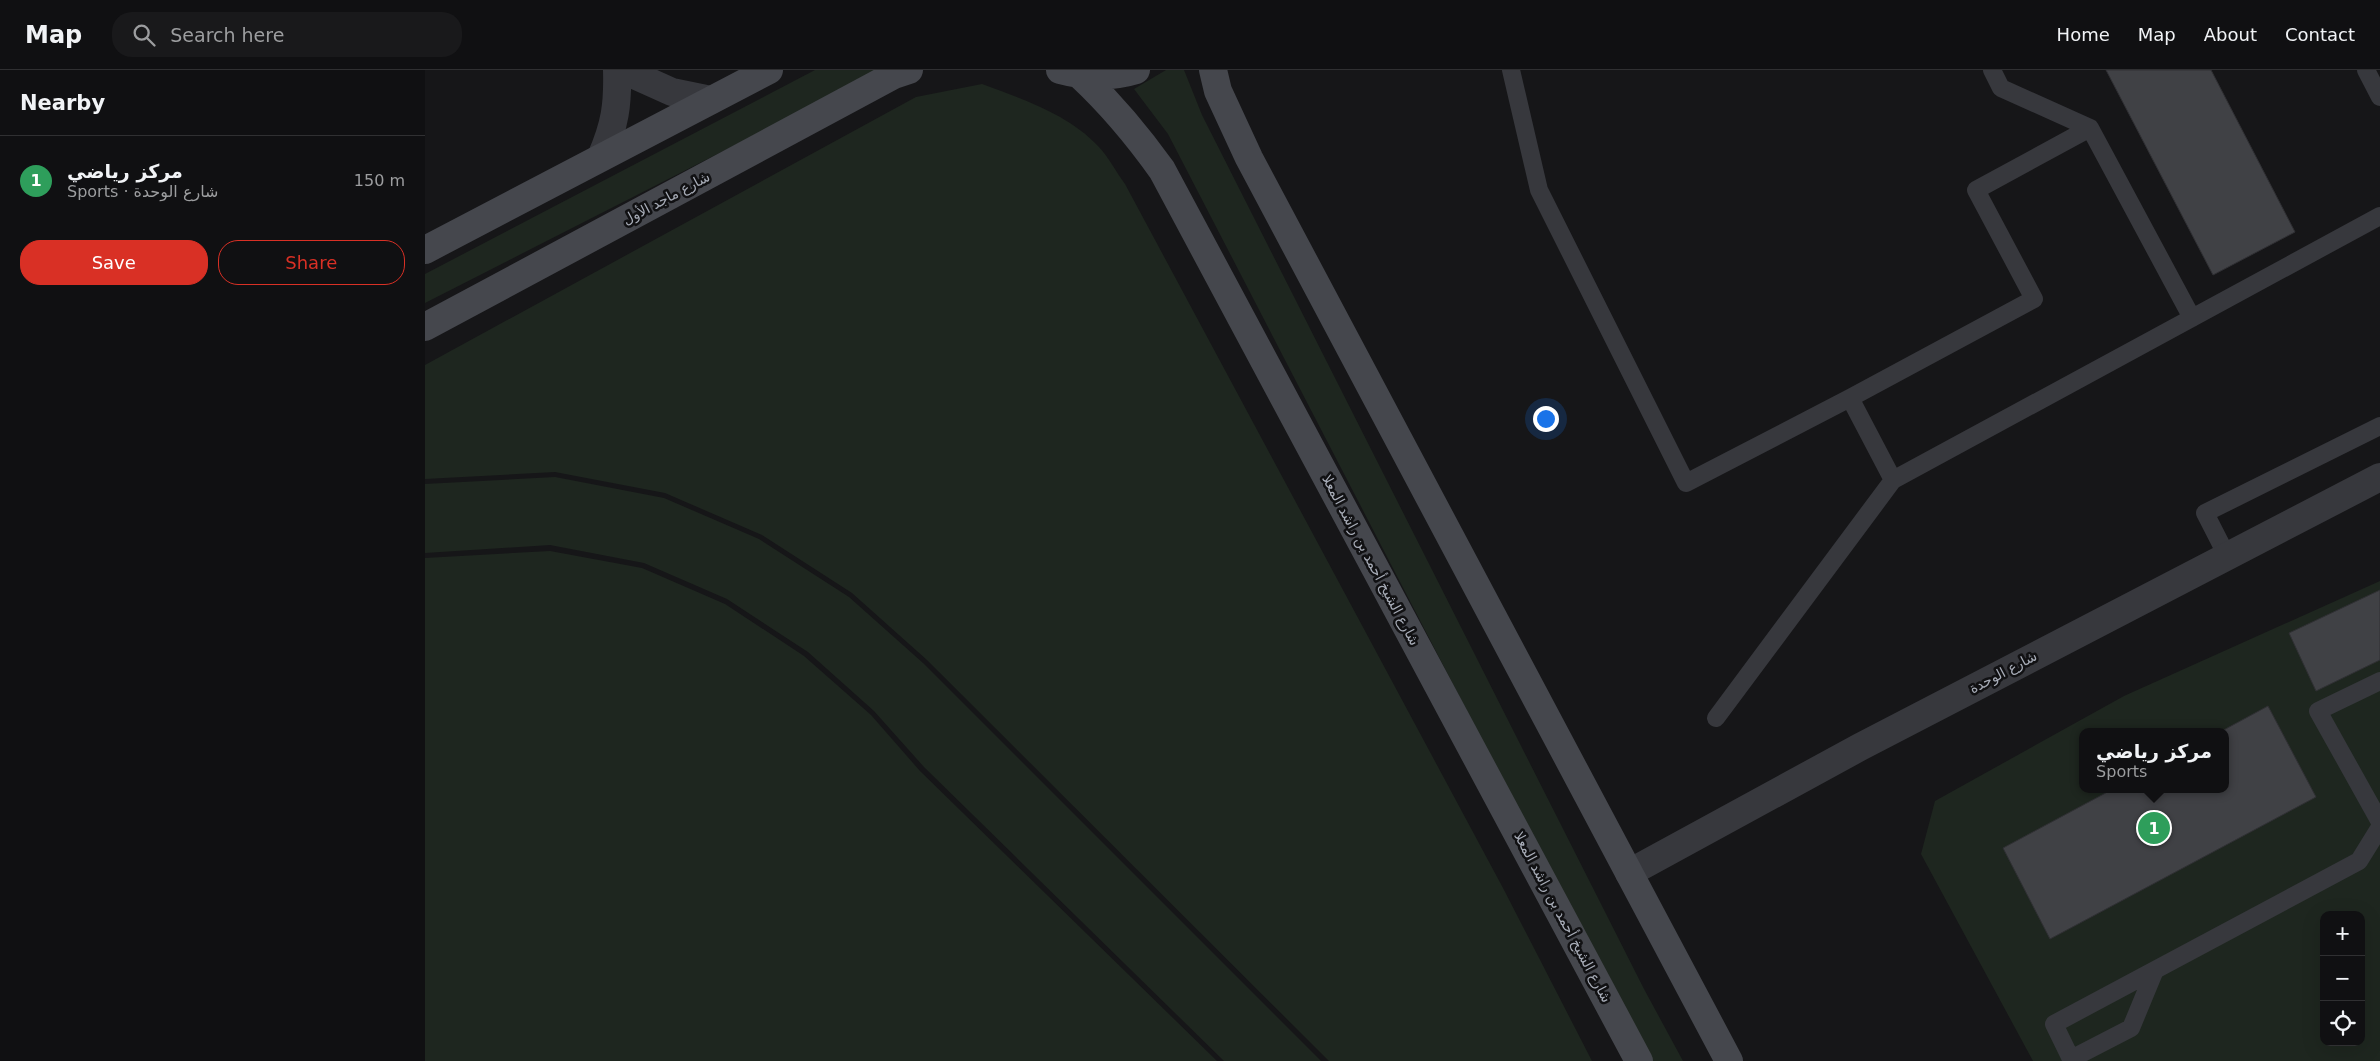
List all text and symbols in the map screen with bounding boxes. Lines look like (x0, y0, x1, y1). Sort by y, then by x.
search box (112, 12, 462, 57)
text: Map (25, 21, 82, 49)
icon: search (130, 21, 158, 49)
text: Search here (170, 24, 284, 46)
text: Home (2057, 24, 2110, 45)
text: Map (2138, 24, 2176, 45)
text: About (2204, 24, 2257, 45)
text: Contact (2285, 24, 2355, 45)
text: Nearby (20, 91, 105, 115)
text: مركز رياضي (67, 160, 183, 182)
street label: شارع ماجد الأول (619, 167, 713, 229)
text: 1 (30, 171, 42, 190)
text: 150 m (354, 171, 405, 190)
text: Sports · شارع الوحدة (67, 182, 218, 201)
button: Save (20, 240, 208, 285)
button: Share (218, 240, 405, 285)
your location (1533, 406, 1559, 432)
street label: شارع الشيخ أحمد بن راشد المعلا (1318, 471, 1424, 649)
street label: شارع الوحدة (1966, 647, 2040, 697)
popup (2079, 728, 2229, 793)
text: مركز رياضي (2096, 740, 2212, 762)
text: Sports (2096, 762, 2147, 781)
pin: 1 (2138, 809, 2170, 847)
street label: شارع الشيخ أحمد بن راشد المعلا (1510, 828, 1616, 1006)
map controls (2320, 911, 2365, 1046)
button: + (2320, 911, 2365, 956)
button: − (2320, 956, 2365, 1001)
button: locate (2320, 1001, 2365, 1046)

